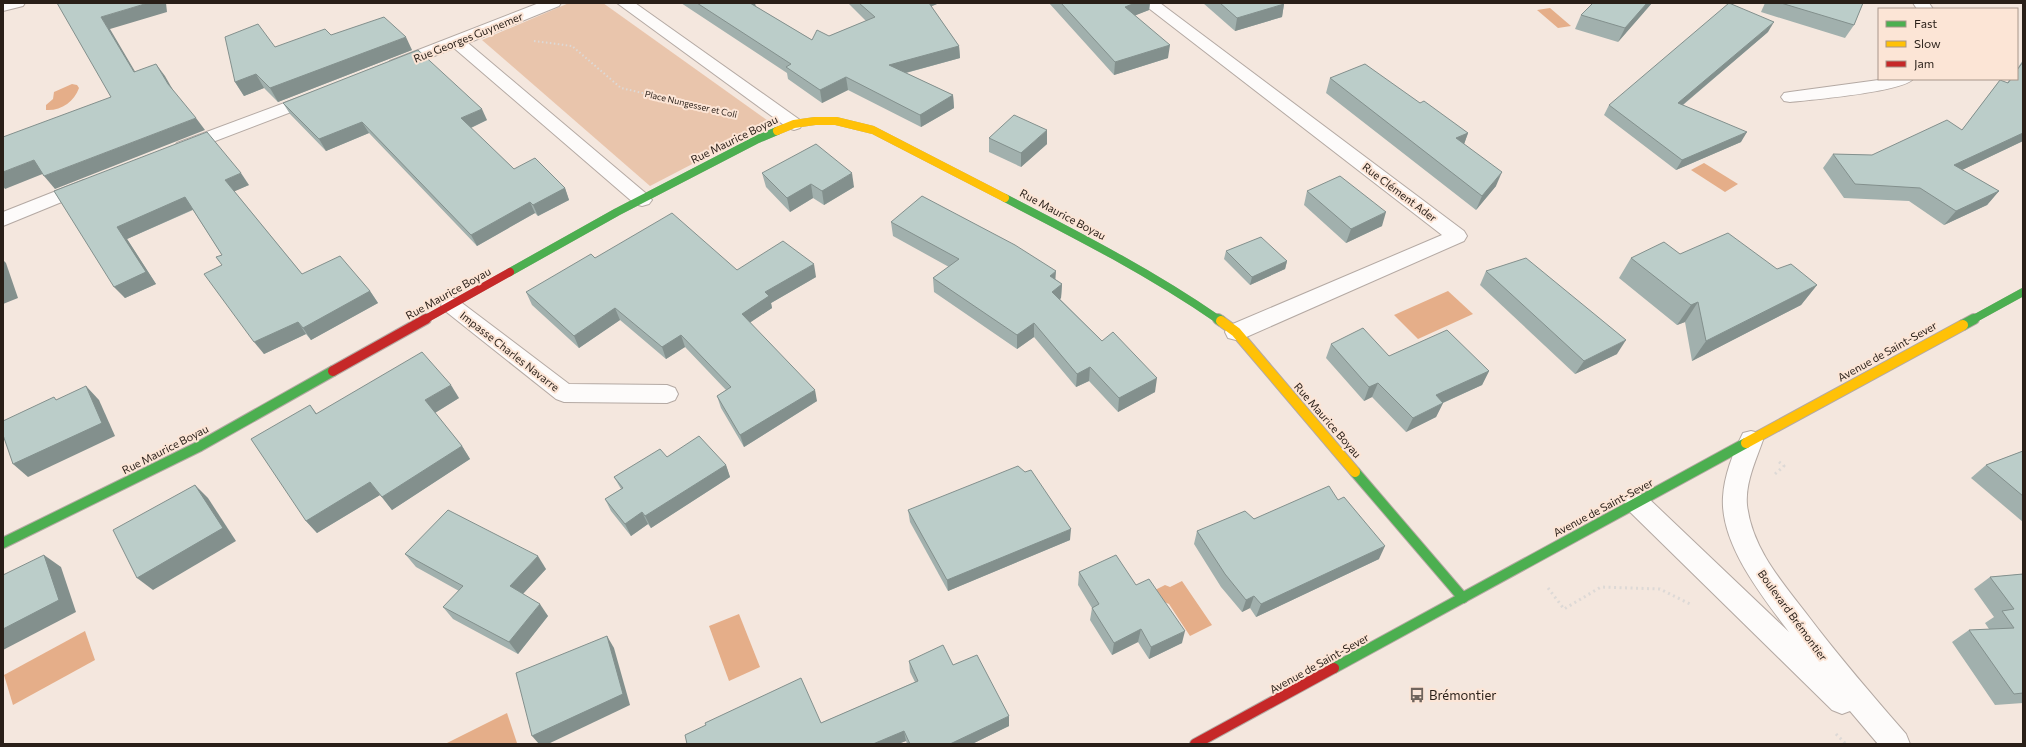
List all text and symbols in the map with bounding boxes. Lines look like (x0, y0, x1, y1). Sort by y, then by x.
legend (1878, 8, 2018, 80)
street label: Rue Georges Guynemer (411, 9, 525, 65)
text: Fast (1914, 16, 1937, 30)
text: Slow (1914, 36, 1941, 50)
text: Jam (1914, 56, 1934, 71)
street label: Place Nungesser et Coli (644, 88, 738, 120)
street label: Rue Maurice Boyau (688, 112, 780, 166)
street label: Rue Clément Ader (1360, 160, 1440, 225)
street label: Rue Maurice Boyau (1018, 186, 1108, 242)
street label: Rue Maurice Boyau (403, 264, 493, 322)
street label: Impasse Charles Navarre (458, 308, 562, 394)
street label: Avenue de Saint-Sever (1835, 318, 1939, 384)
street label: Rue Maurice Boyau (1292, 380, 1364, 460)
street label: Rue Maurice Boyau (120, 422, 210, 476)
street label: Avenue de Saint-Sever (1551, 475, 1656, 539)
street label: Boulevard Brémontier (1756, 567, 1831, 664)
street label: Avenue de Saint-Sever (1267, 630, 1371, 696)
bus stop icon: Brémontier (1408, 686, 1426, 704)
place label: Brémontier (1429, 687, 1497, 703)

